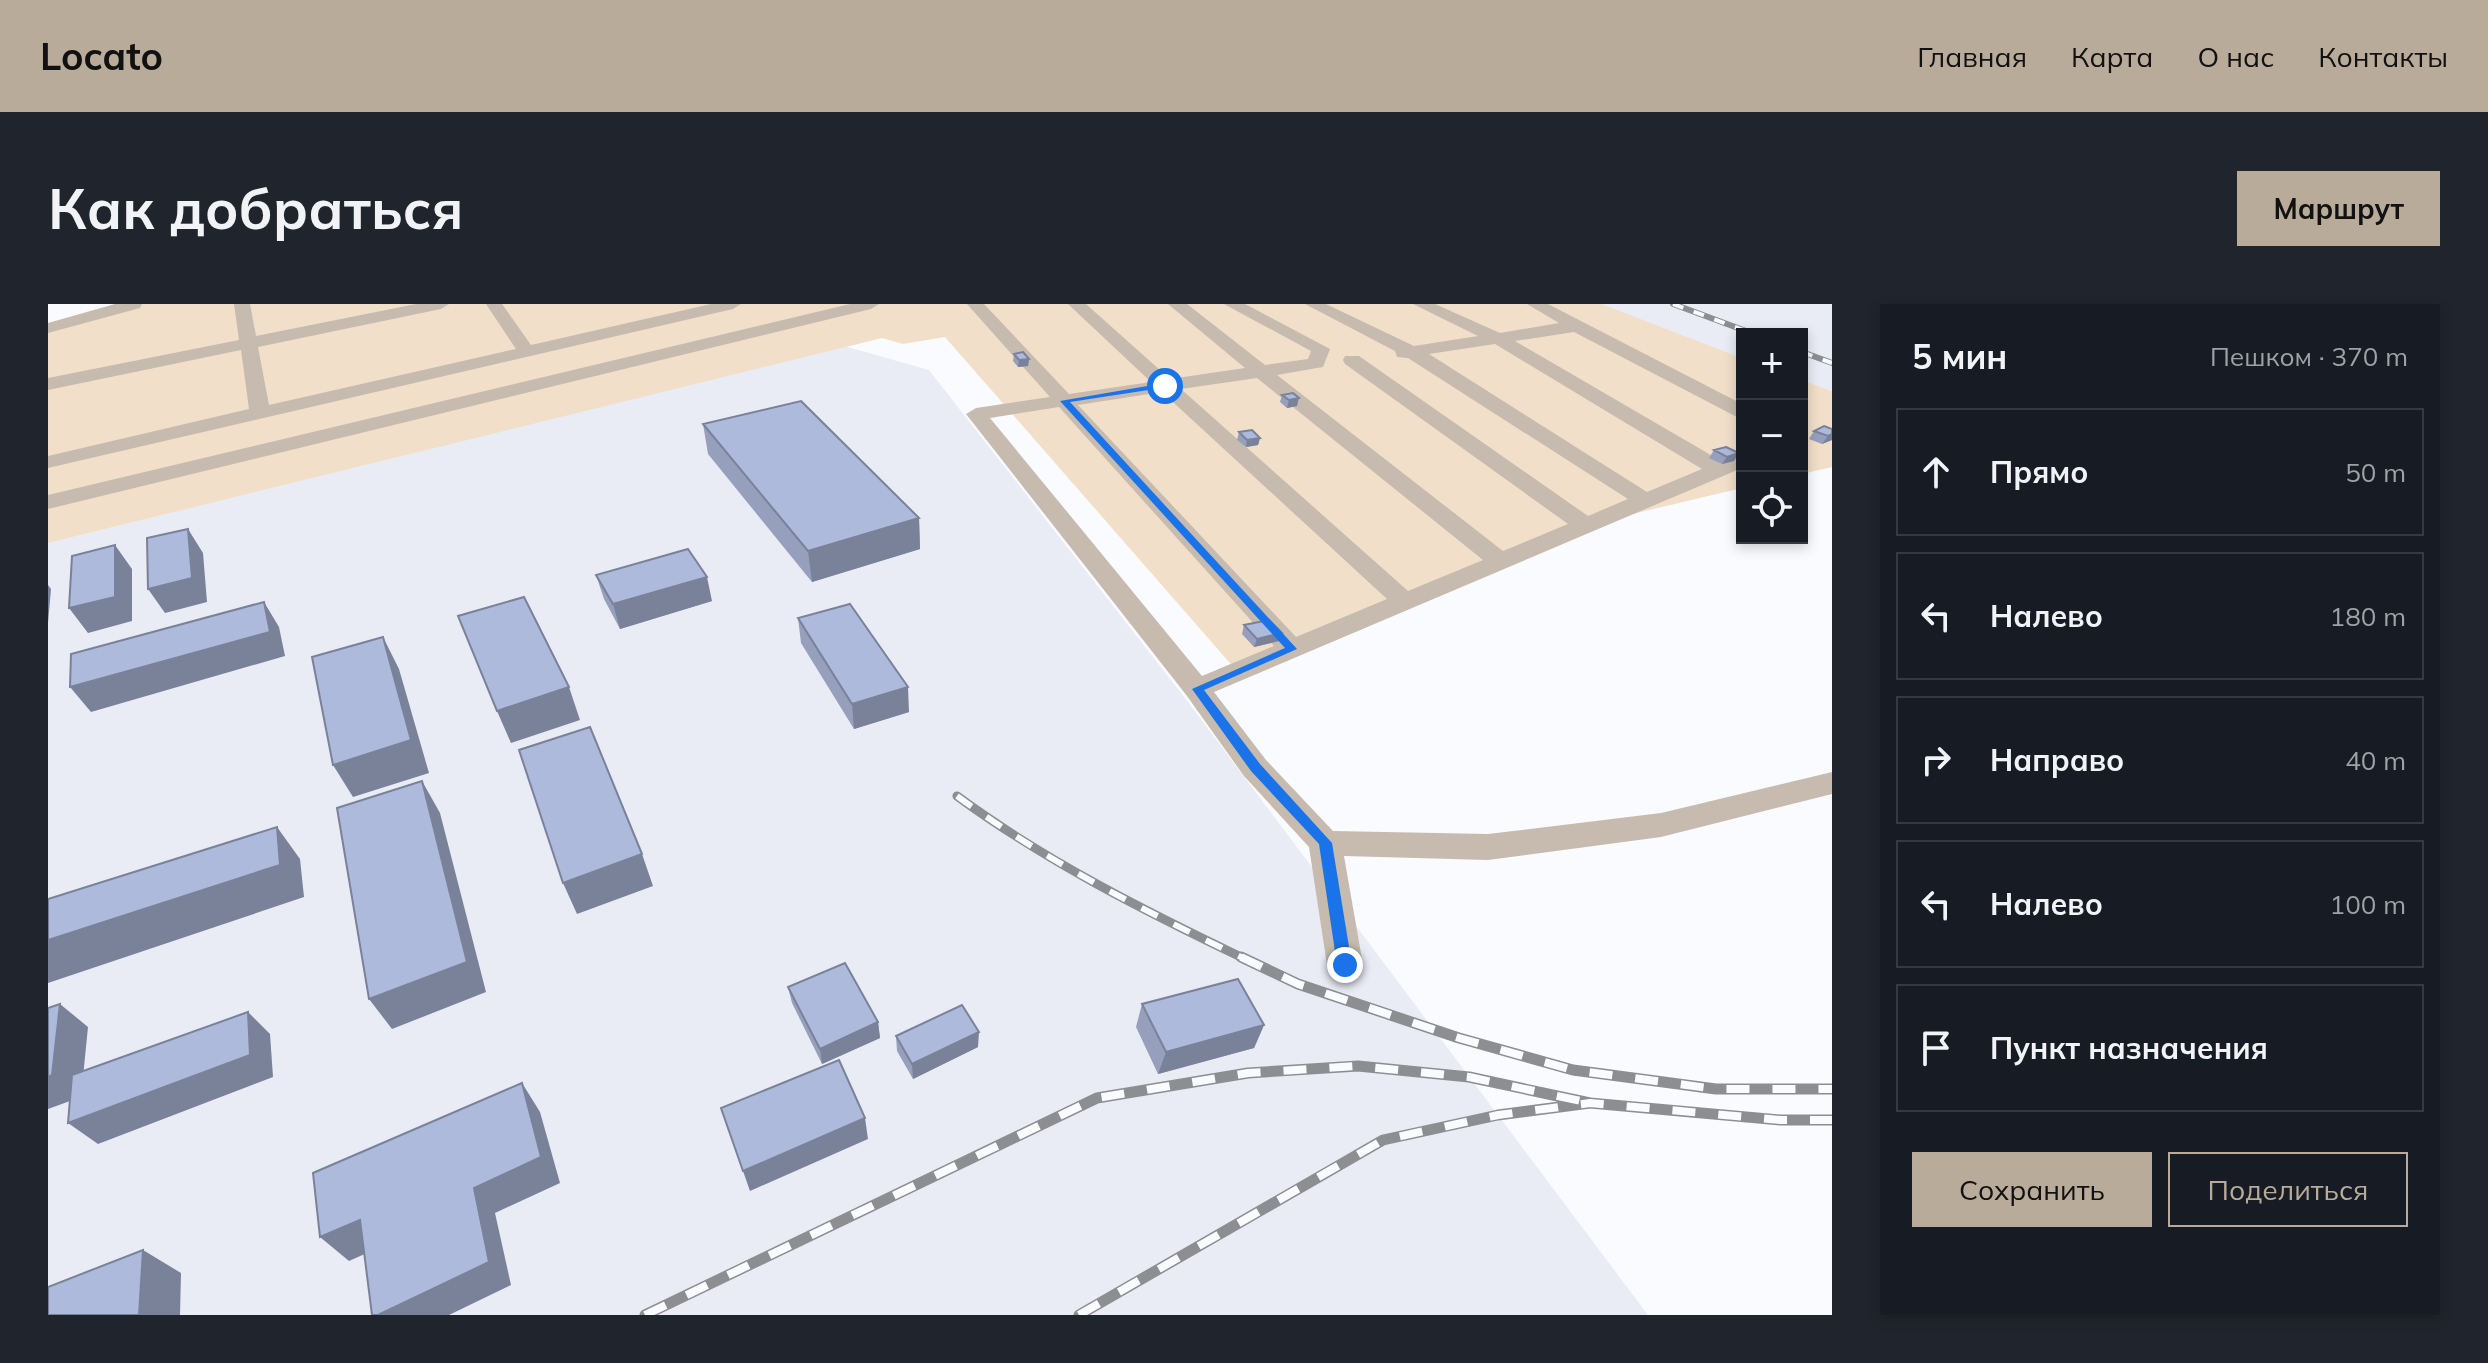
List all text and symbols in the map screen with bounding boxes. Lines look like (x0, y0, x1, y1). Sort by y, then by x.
text: Locato (40, 32, 163, 80)
text: Главная (1917, 39, 2027, 74)
text: Карта (2071, 39, 2153, 74)
text: О нас (2197, 39, 2274, 74)
text: Контакты (2318, 39, 2448, 74)
button: Маршрут (2237, 171, 2440, 246)
text: Как добраться (48, 173, 463, 243)
map controls (1736, 328, 1808, 544)
button: + (1736, 328, 1808, 400)
text: 5 мин (1912, 335, 2007, 378)
text: Пешком · 370 m (2210, 340, 2408, 373)
route start (1147, 368, 1183, 404)
button: − (1736, 400, 1808, 472)
icon: ahead (1914, 450, 1958, 494)
text: Прямо (1990, 453, 2088, 491)
text: 50 m (2345, 456, 2406, 489)
button: locate (1736, 472, 1808, 544)
icon: left (1914, 594, 1958, 638)
text: Налево (1990, 597, 2103, 635)
text: 180 m (2330, 600, 2406, 633)
icon: right (1914, 738, 1958, 782)
text: Направо (1990, 741, 2124, 779)
text: 40 m (2345, 744, 2406, 777)
icon: left (1914, 882, 1958, 926)
text: Налево (1990, 885, 2103, 923)
text: 100 m (2330, 888, 2406, 921)
route end (1327, 947, 1363, 983)
icon: arrive (1914, 1026, 1958, 1070)
text: Пункт назначения (1990, 1029, 2268, 1067)
button: Сохранить (1912, 1152, 2152, 1227)
button: Поделиться (2168, 1152, 2408, 1227)

